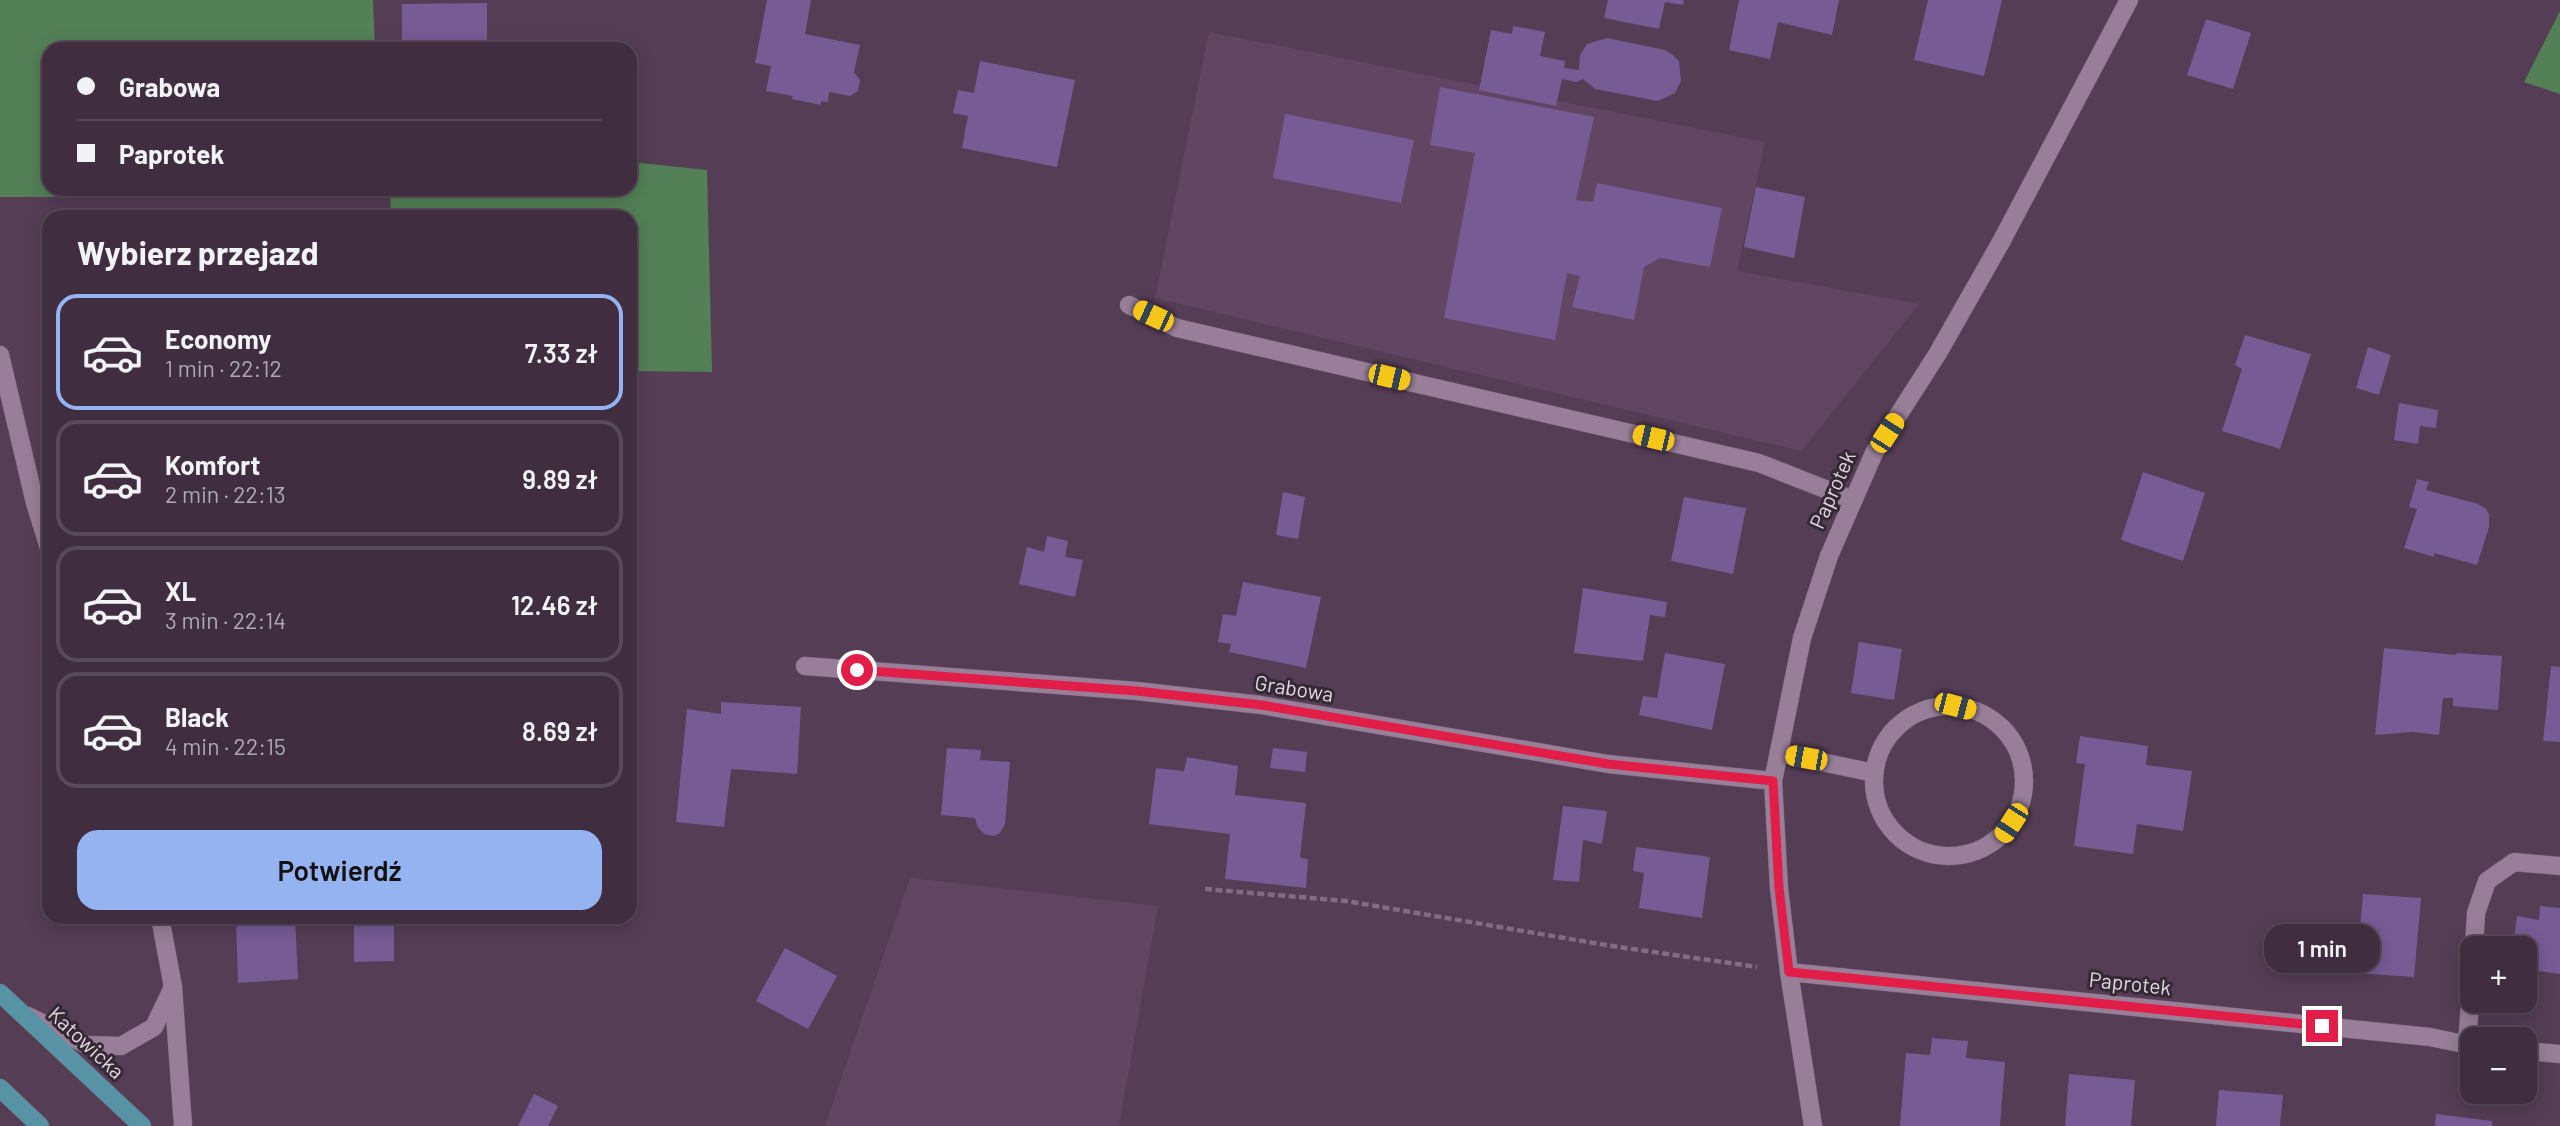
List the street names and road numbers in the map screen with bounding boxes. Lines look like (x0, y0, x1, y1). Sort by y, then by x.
street label: Paprotek (1803, 447, 1860, 532)
street label: Grabowa (1253, 669, 1335, 706)
street label: Paprotek (2088, 966, 2173, 999)
street label: Katowicka (44, 1001, 130, 1083)

